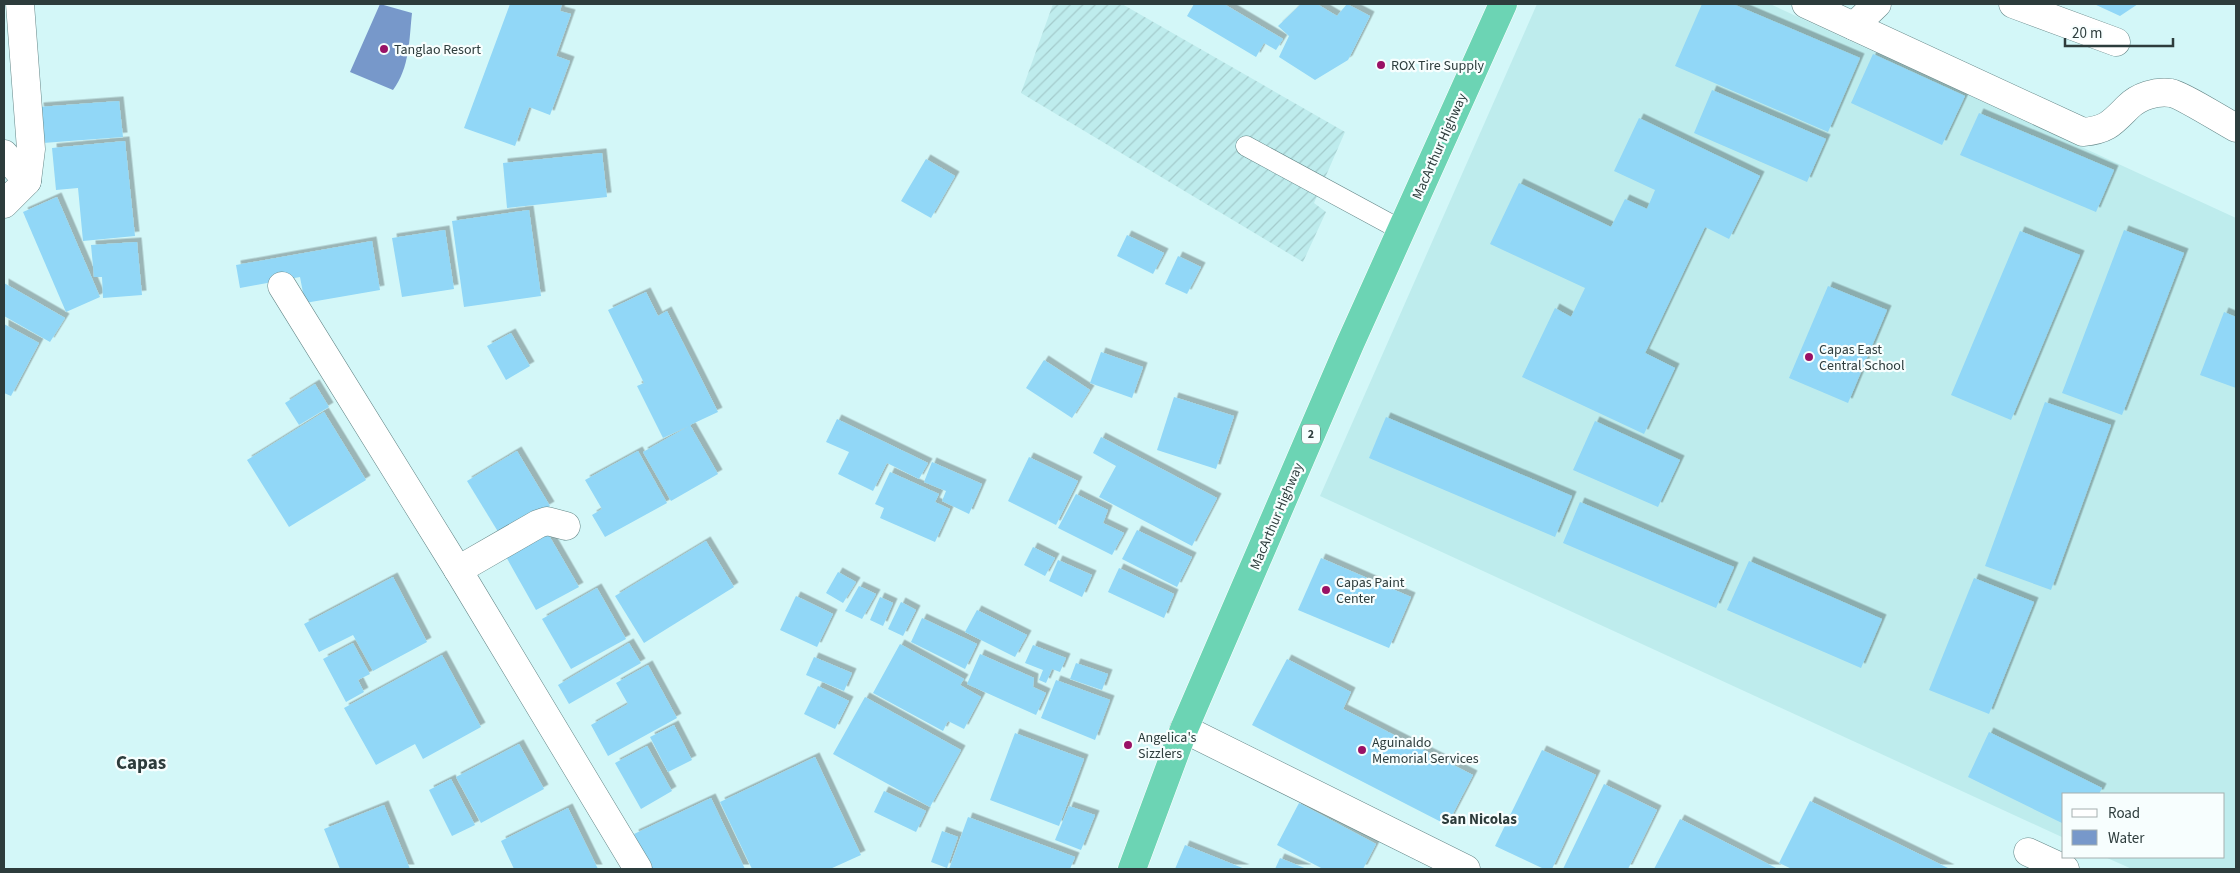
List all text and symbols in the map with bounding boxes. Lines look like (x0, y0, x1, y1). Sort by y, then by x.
scale bar (2065, 15, 2172, 47)
text: 20 m (2072, 23, 2102, 44)
place label: Tanglao Resort (394, 40, 481, 60)
marker: Tanglao Resort (378, 43, 390, 55)
place label: ROX Tire Supply (1391, 56, 1485, 76)
marker: ROX Tire Supply (1375, 59, 1387, 71)
street label: MacArthur Highway (1407, 90, 1473, 203)
place label: Capas East Central School (1819, 340, 1905, 376)
marker: Capas East Central School (1803, 351, 1815, 363)
road number: 2 (1302, 424, 1320, 444)
street label: MacArthur Highway (1245, 459, 1309, 573)
place label: Capas Paint Center (1336, 573, 1405, 609)
marker: Capas Paint Center (1320, 584, 1332, 596)
place label: Angelica's Sizzlers (1138, 728, 1197, 764)
place label: Aguinaldo Memorial Services (1372, 733, 1479, 769)
marker: Angelica's Sizzlers (1122, 739, 1134, 751)
marker: Aguinaldo Memorial Services (1356, 744, 1368, 756)
district label: Capas (116, 750, 166, 777)
legend (2062, 793, 2225, 858)
text: Road (2108, 803, 2140, 824)
district label: San Nicolas (1441, 809, 1517, 830)
text: Water (2108, 828, 2145, 849)

